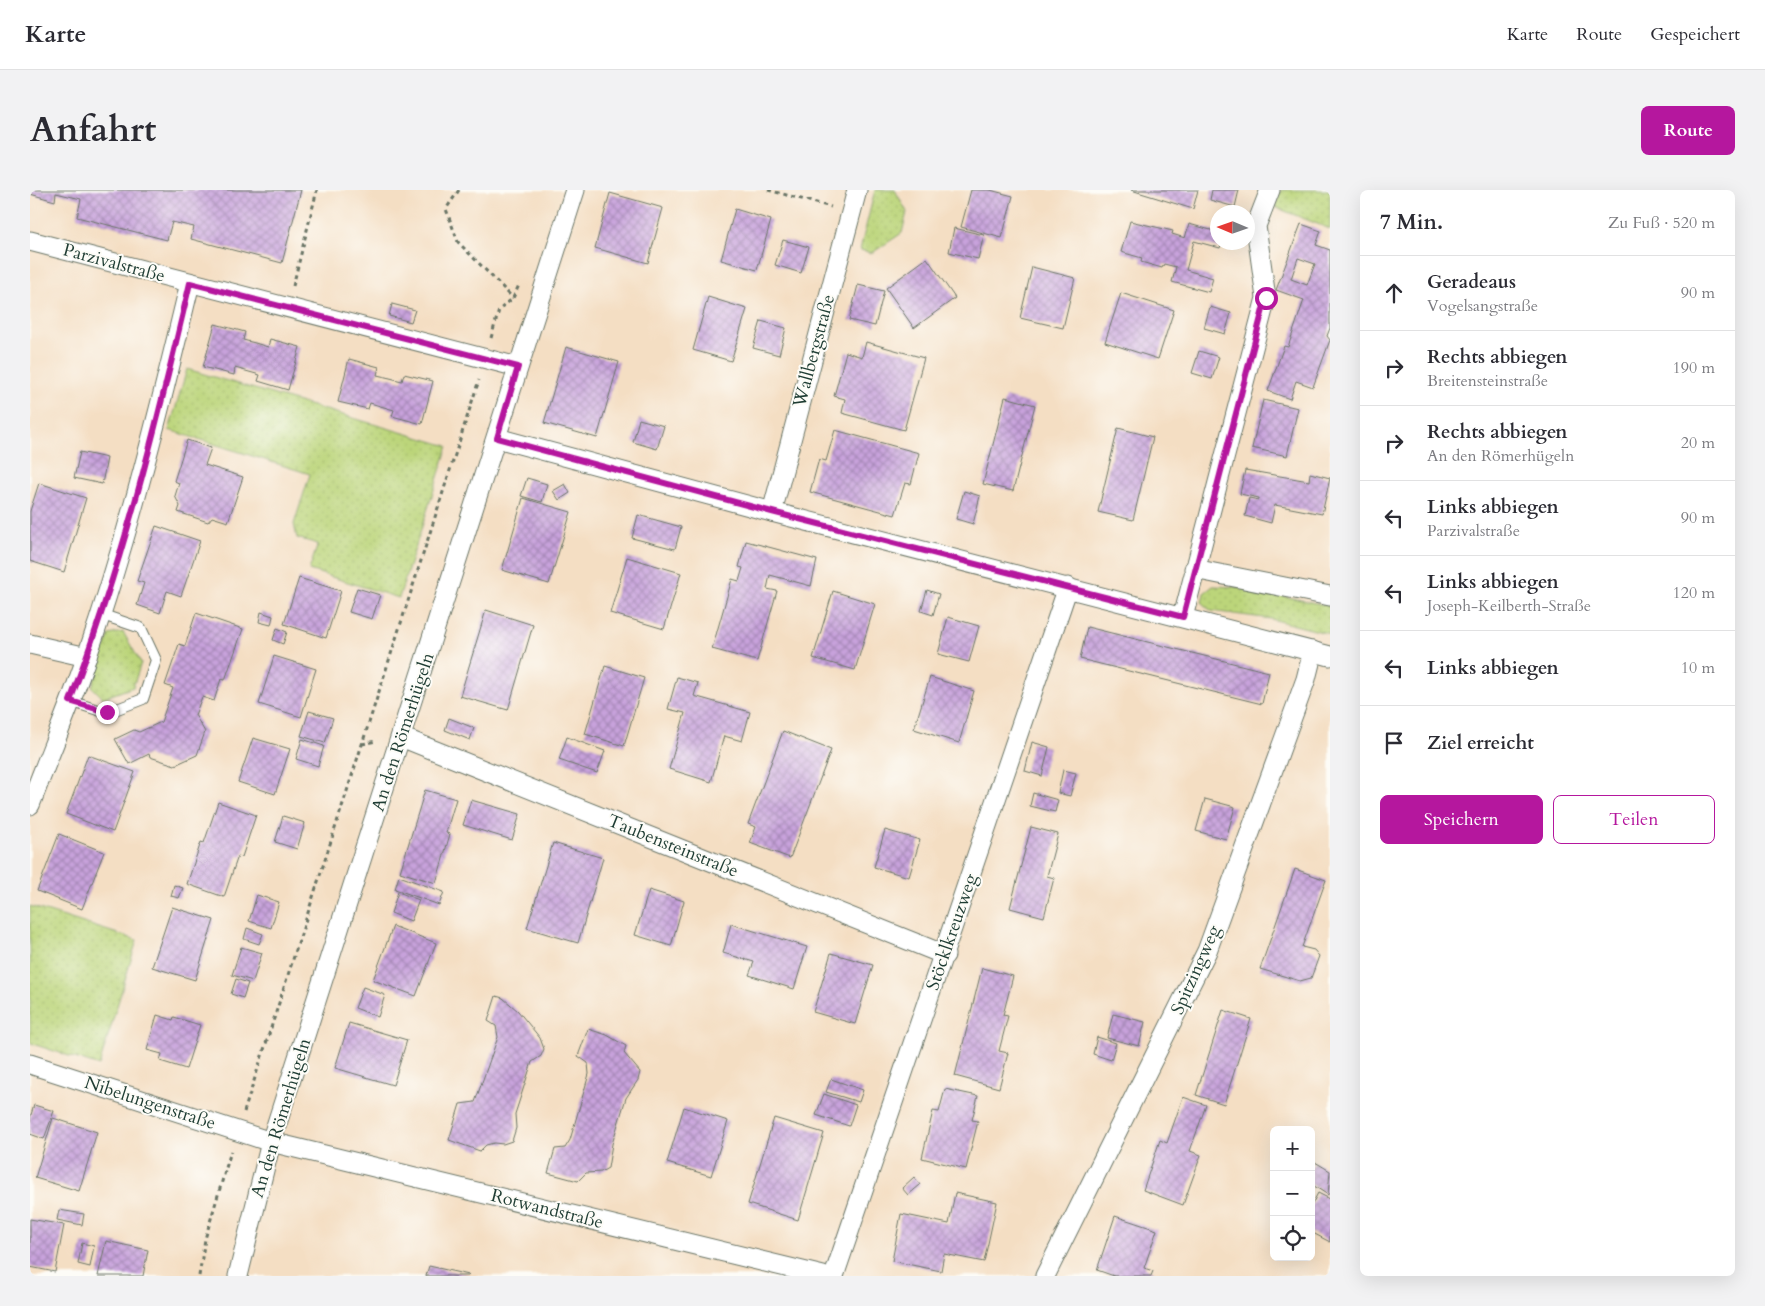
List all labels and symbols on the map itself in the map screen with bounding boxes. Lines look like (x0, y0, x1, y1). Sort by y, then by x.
north arrow (1210, 205, 1255, 250)
street label: Parzivalstraße (60, 237, 168, 289)
route start (1255, 287, 1278, 310)
street label: Wallbergstraße (787, 292, 841, 411)
street label: An den Römerhügeln (366, 649, 441, 815)
route end (96, 701, 119, 724)
street label: Taubensteinstraße (604, 808, 742, 884)
street label: Stöcklkreuzweg (920, 869, 984, 994)
street label: Spitzingweg (1165, 920, 1227, 1019)
street label: An den Römerhügeln (245, 1034, 317, 1201)
street label: Nibelungenstraße (81, 1070, 219, 1136)
street label: Rotwandstraße (488, 1183, 606, 1235)

